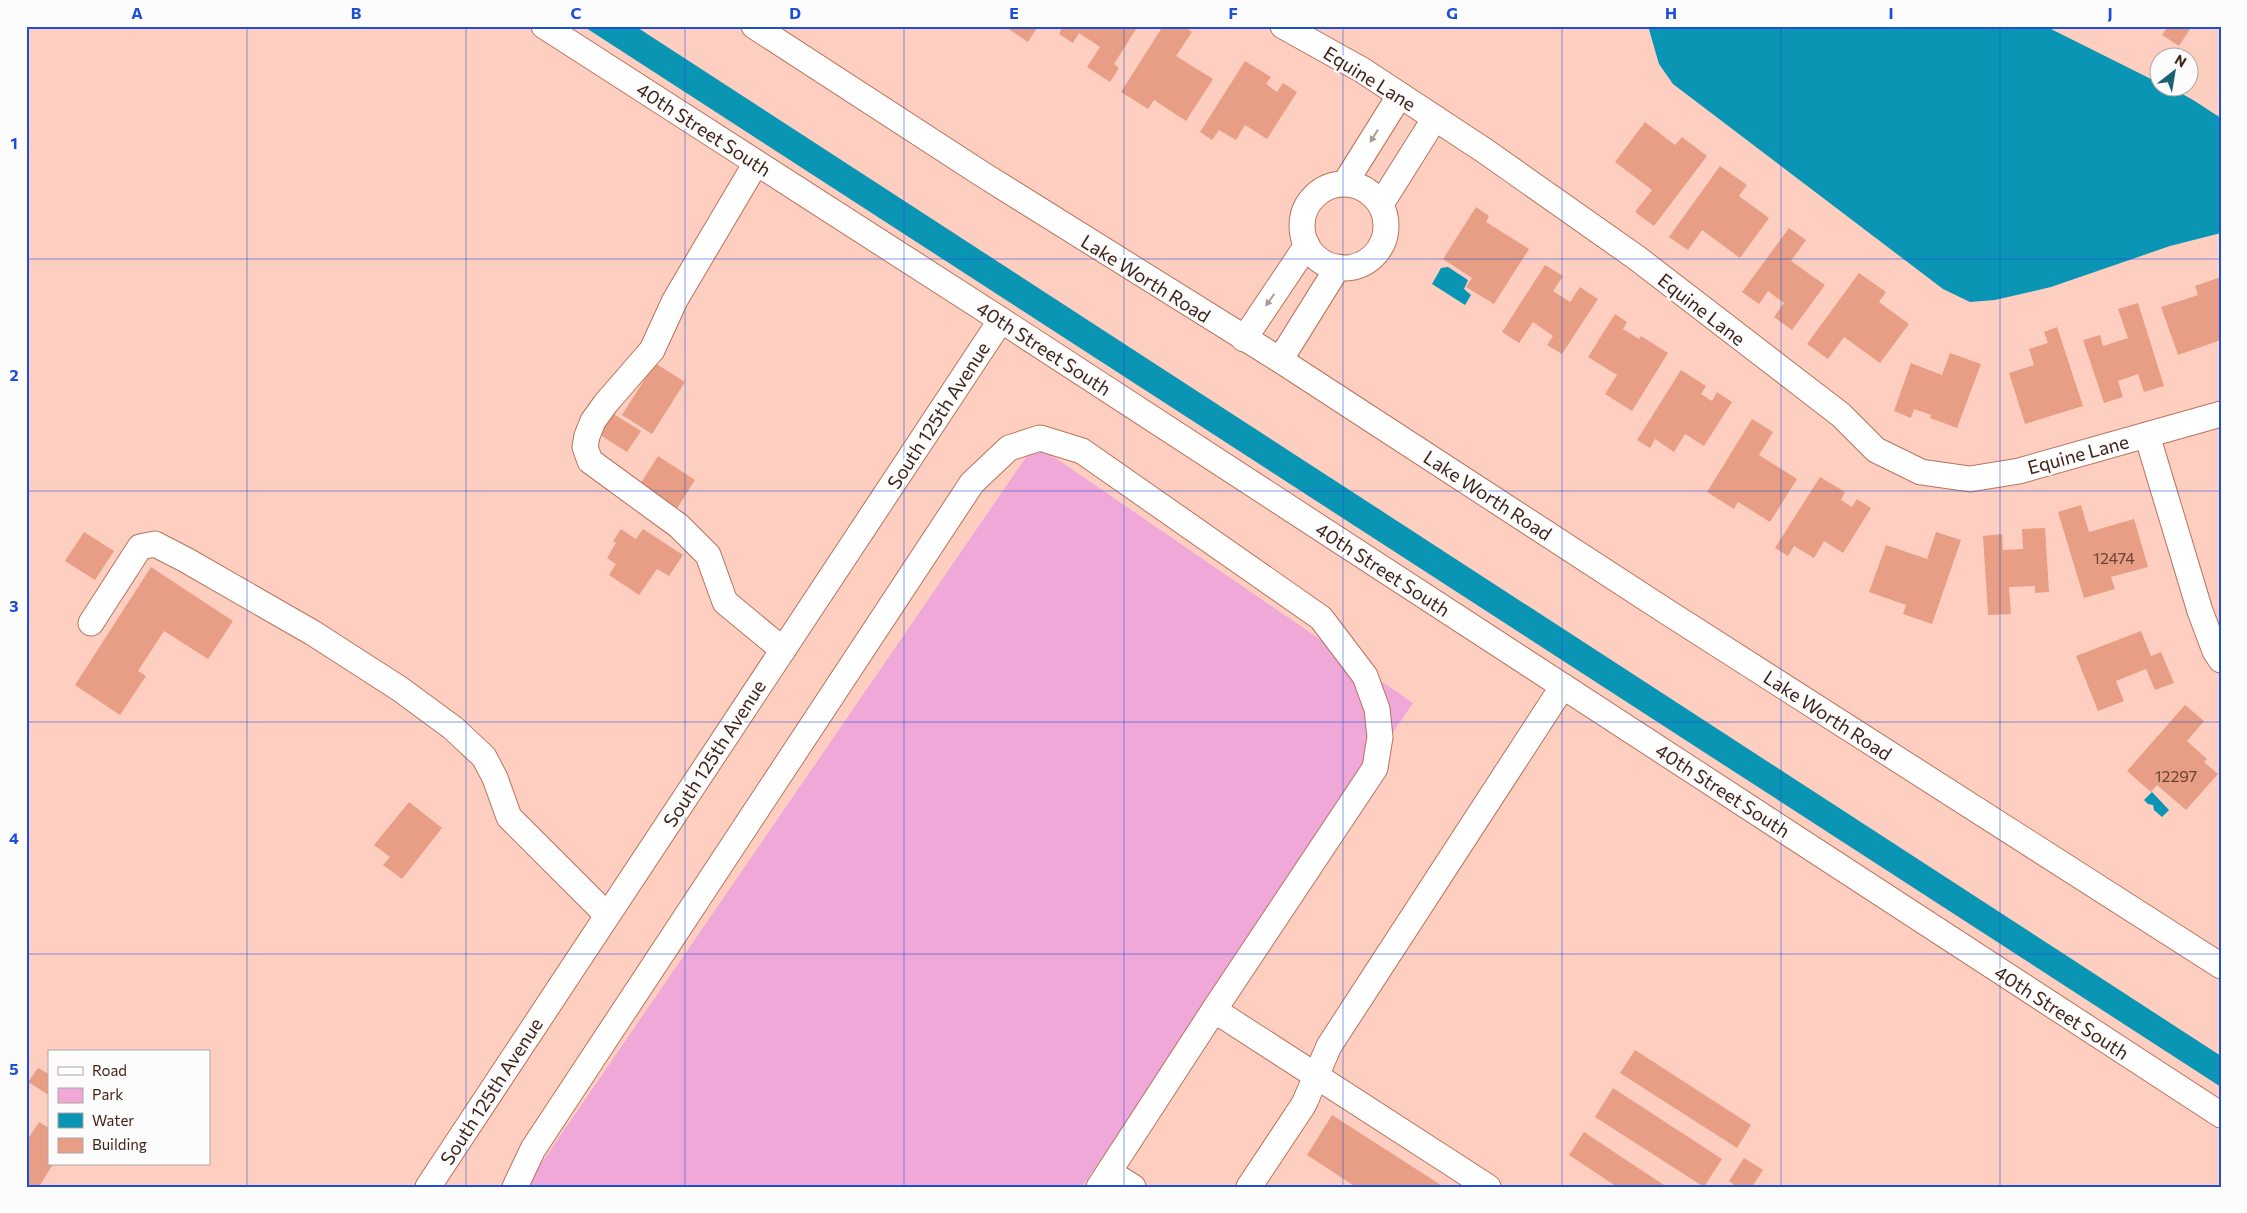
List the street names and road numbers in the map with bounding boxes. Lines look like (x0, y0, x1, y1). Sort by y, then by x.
street label: Equine Lane (1320, 41, 1420, 115)
street label: 40th Street South (633, 77, 775, 181)
street label: Lake Worth Road (1077, 229, 1215, 327)
street label: Equine Lane (1654, 268, 1750, 350)
street label: 40th Street South (973, 296, 1115, 400)
street label: South 125th Avenue (882, 337, 994, 493)
street label: Equine Lane (2025, 429, 2131, 479)
street label: Lake Worth Road (1420, 445, 1556, 545)
street label: 40th Street South (1312, 517, 1454, 621)
street label: Lake Worth Road (1760, 665, 1896, 765)
street label: South 125th Avenue (658, 675, 770, 831)
street label: 40th Street South (1652, 738, 1794, 842)
street label: 40th Street South (1991, 960, 2133, 1064)
street label: South 125th Avenue (435, 1013, 547, 1169)

